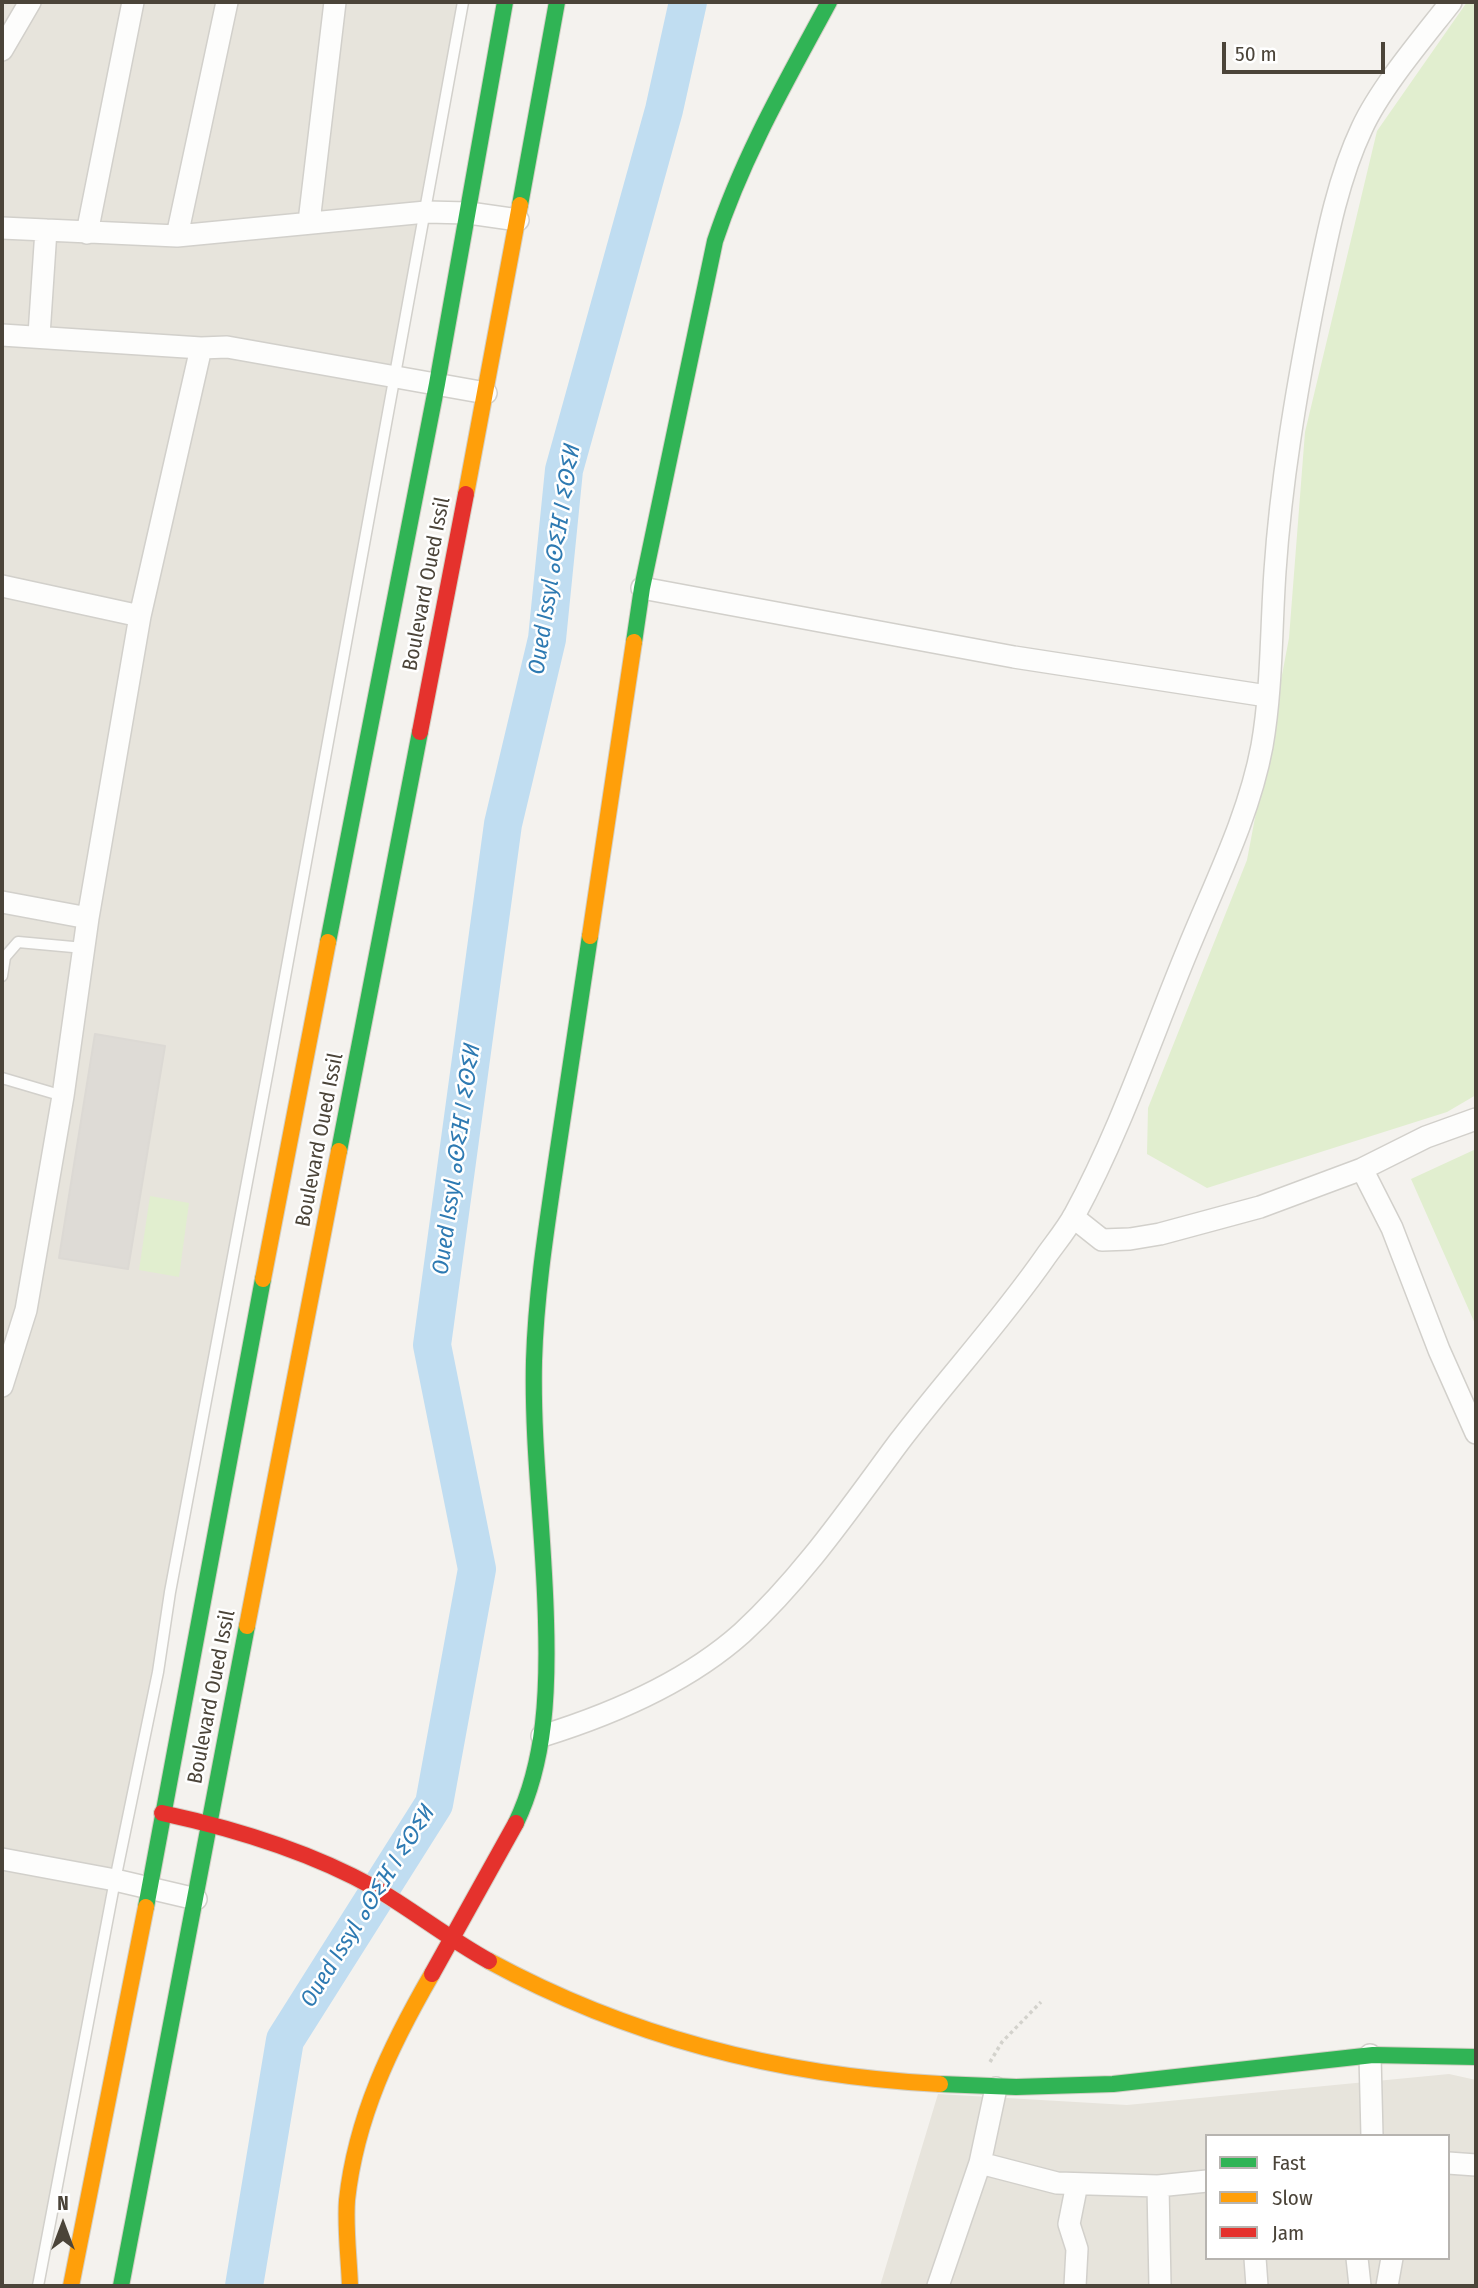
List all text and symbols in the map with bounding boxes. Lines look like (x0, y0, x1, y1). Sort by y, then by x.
scale bar (1226, 28, 1389, 72)
text: 50 m (1235, 41, 1277, 67)
water label: Oued Issyl ⴰⵙⵉⴼ ⵏ ⵉⵙⵉⵍ (523, 444, 587, 676)
street label: Boulevard Oued Issil (398, 495, 456, 673)
water label: Oued Issyl ⴰⵙⵉⴼ ⵏ ⵉⵙⵉⵍ (427, 1044, 487, 1276)
street label: Boulevard Oued Issil (291, 1051, 349, 1229)
street label: Boulevard Oued Issil (183, 1608, 241, 1786)
water label: Oued Issyl ⴰⵙⵉⴼ ⵏ ⵉⵙⵉⵍ (295, 1802, 441, 2012)
legend (1205, 2134, 1450, 2260)
text: Fast (1272, 2150, 1306, 2176)
text: Slow (1272, 2185, 1313, 2211)
north arrow (28, 2190, 98, 2260)
text: N (57, 2192, 69, 2215)
text: Jam (1272, 2220, 1304, 2246)

